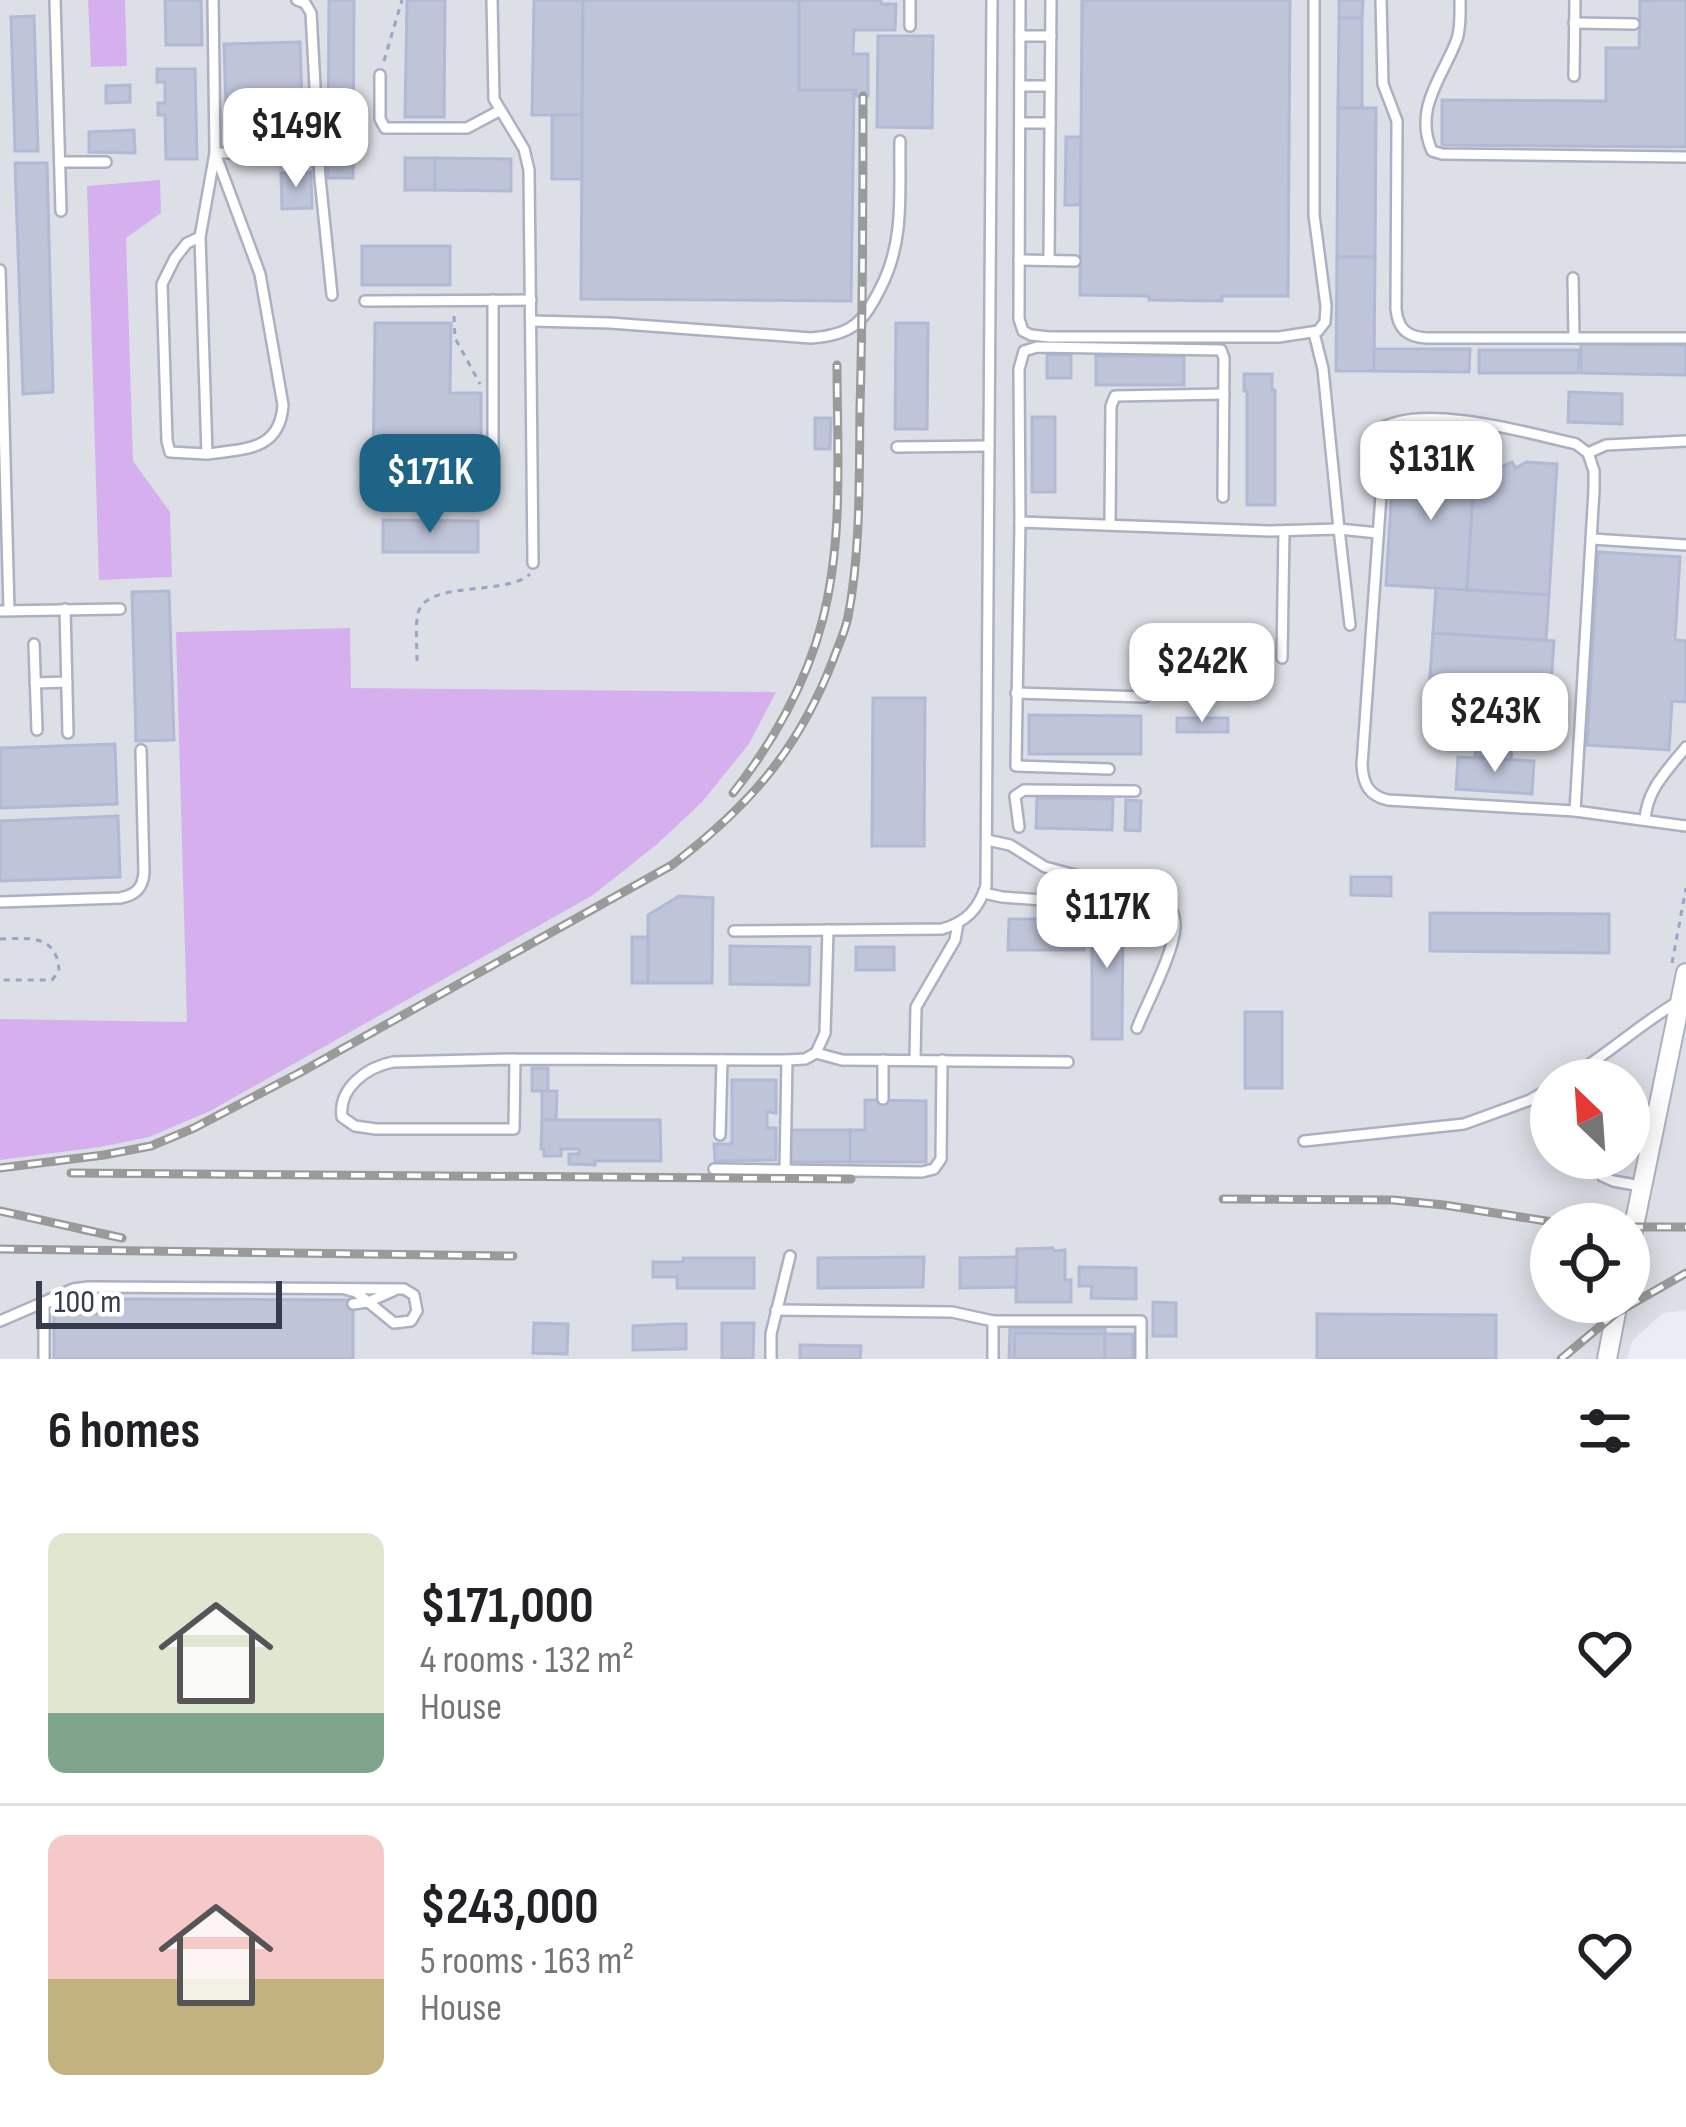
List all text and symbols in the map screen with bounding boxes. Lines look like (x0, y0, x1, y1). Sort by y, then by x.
pin: $149K (212, 88, 380, 190)
text: $149K (250, 103, 342, 150)
pin: $131K (1347, 421, 1515, 523)
pin: $171K (346, 434, 514, 536)
text: $131K (1387, 436, 1475, 483)
text: $171K (387, 449, 474, 496)
pin: $242K (1118, 623, 1286, 725)
text: $242K (1156, 638, 1248, 685)
pin: $243K (1411, 673, 1579, 775)
text: $243K (1449, 688, 1541, 735)
pin: $117K (1023, 869, 1191, 971)
text: $117K (1064, 884, 1150, 931)
north arrow (1530, 1059, 1650, 1179)
map controls (1530, 1059, 1650, 1323)
button: locate (1530, 1203, 1650, 1323)
scale bar (36, 1275, 282, 1328)
text: 100 m (54, 1282, 121, 1322)
icon: filters (1572, 1398, 1638, 1464)
text: 6 homes (48, 1401, 200, 1462)
text: $171,000 (420, 1576, 593, 1637)
icon: home (144, 1581, 288, 1725)
icon: heart (1572, 1620, 1638, 1686)
text: 4 rooms · 132 m² (420, 1637, 634, 1684)
text: House (420, 1684, 502, 1731)
text: $243,000 (420, 1877, 599, 1938)
icon: home (144, 1883, 288, 2027)
icon: heart (1572, 1922, 1638, 1988)
text: 5 rooms · 163 m² (420, 1938, 634, 1985)
text: House (420, 1985, 502, 2032)

